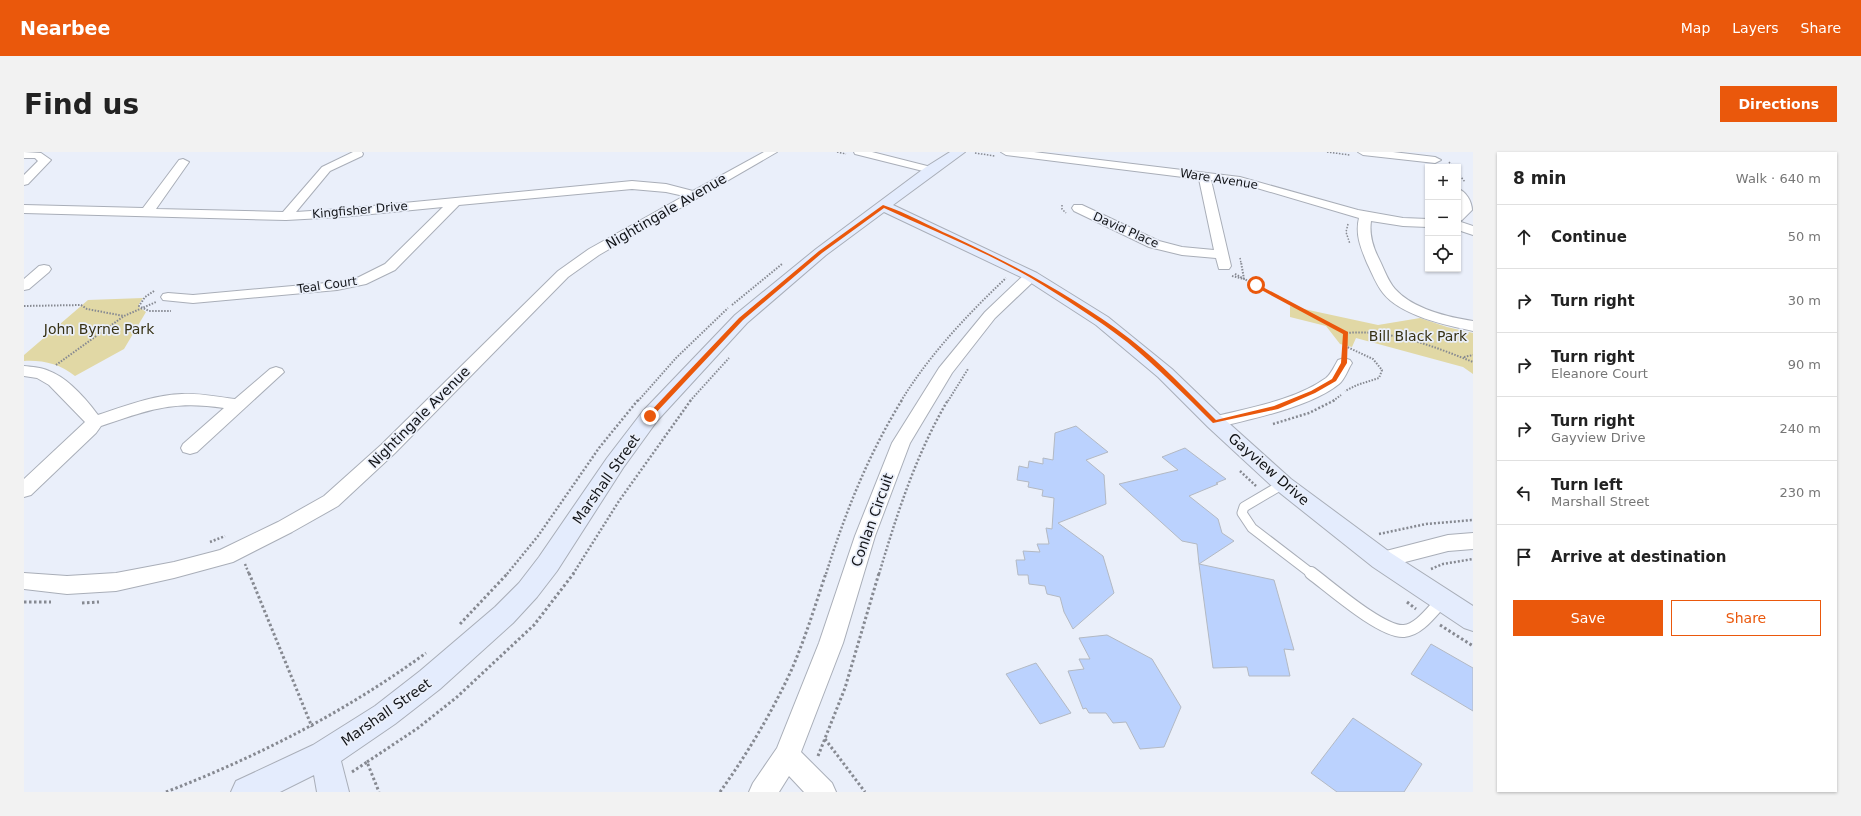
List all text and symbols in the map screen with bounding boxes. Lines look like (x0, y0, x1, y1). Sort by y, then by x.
text: Nearbee (20, 17, 110, 39)
text: Map (1681, 20, 1710, 36)
text: Layers (1732, 20, 1779, 36)
text: Share (1801, 20, 1841, 36)
button: Directions (1720, 86, 1837, 122)
text: Find us (24, 88, 139, 121)
map controls (1425, 164, 1461, 272)
button: + (1425, 164, 1461, 200)
street label: Ware Avenue (1179, 166, 1259, 192)
text: 8 min (1513, 168, 1566, 188)
street label: Nightingale Avenue (603, 170, 729, 252)
text: Walk · 640 m (1736, 171, 1821, 186)
street label: Kingfisher Drive (312, 199, 408, 221)
button: − (1425, 200, 1461, 236)
street label: David Place (1091, 209, 1161, 251)
icon: ahead (1513, 226, 1535, 248)
text: Continue (1551, 228, 1627, 246)
text: 50 m (1788, 229, 1821, 244)
button: locate (1425, 236, 1461, 272)
street label: Teal Court (295, 274, 358, 296)
route start (1247, 276, 1265, 294)
icon: right (1513, 290, 1535, 312)
text: Turn right (1551, 292, 1635, 310)
text: 30 m (1788, 293, 1821, 308)
park label: John Byrne Park (43, 321, 155, 337)
park label: Bill Black Park (1369, 328, 1468, 344)
text: Turn right (1551, 348, 1635, 366)
icon: right (1513, 354, 1535, 376)
text: 90 m (1788, 357, 1821, 372)
street label: Nightingale Avenue (365, 363, 473, 471)
text: Eleanore Court (1551, 366, 1648, 381)
route end (641, 407, 659, 425)
text: Turn right (1551, 412, 1635, 430)
icon: right (1513, 418, 1535, 440)
text: 240 m (1779, 421, 1821, 436)
street label: Gayview Drive (1225, 430, 1313, 508)
text: Gayview Drive (1551, 430, 1645, 445)
street label: Marshall Street (569, 431, 643, 527)
street label: Conlan Circuit (848, 471, 896, 569)
text: Turn left (1551, 476, 1623, 494)
icon: left (1513, 482, 1535, 504)
text: 230 m (1779, 485, 1821, 500)
text: Marshall Street (1551, 494, 1649, 509)
icon: arrive (1513, 546, 1535, 568)
text: Arrive at destination (1551, 548, 1726, 566)
button: Save (1513, 600, 1663, 636)
button: Share (1671, 600, 1821, 636)
street label: Marshall Street (338, 675, 434, 749)

